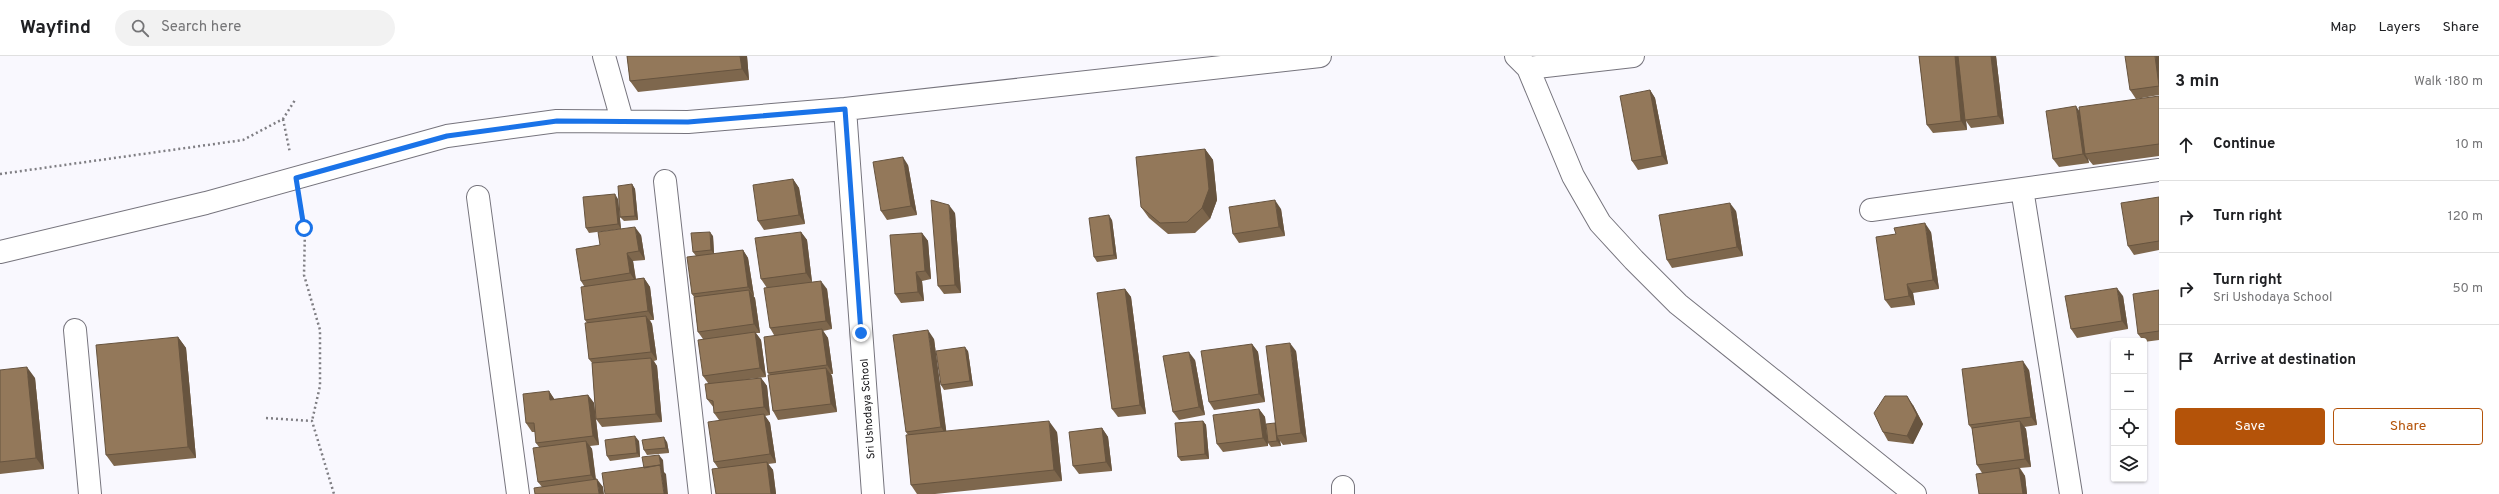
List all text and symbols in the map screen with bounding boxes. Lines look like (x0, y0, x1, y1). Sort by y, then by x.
search box (115, 10, 395, 46)
text: Wayfind (20, 16, 91, 40)
icon: search (129, 17, 151, 39)
text: Search here (161, 18, 241, 37)
text: Map (2330, 19, 2356, 36)
text: Layers (2378, 19, 2420, 36)
text: Share (2442, 19, 2479, 36)
text: 3 min (2175, 71, 2219, 93)
text: Walk · 180 m (2414, 74, 2483, 90)
icon: ahead (2175, 134, 2197, 156)
text: Continue (2213, 135, 2275, 154)
text: 10 m (2456, 137, 2483, 153)
icon: right (2175, 206, 2197, 228)
text: Turn right (2213, 207, 2282, 226)
text: 120 m (2448, 209, 2483, 225)
route start (295, 219, 313, 237)
text: Turn right (2213, 271, 2282, 290)
icon: right (2175, 278, 2197, 300)
text: 50 m (2453, 281, 2483, 297)
text: Sri Ushodaya School (2213, 290, 2332, 306)
route end (852, 324, 870, 342)
map controls (2111, 338, 2147, 482)
button: + (2111, 338, 2147, 374)
icon: arrive (2175, 350, 2197, 372)
text: Arrive at destination (2213, 351, 2356, 370)
street label: Sri Ushodaya School (857, 358, 879, 460)
button: − (2111, 374, 2147, 410)
button: Save (2175, 408, 2325, 445)
button: Share (2333, 408, 2483, 445)
button: locate (2111, 410, 2147, 446)
button: layers (2111, 446, 2147, 482)

